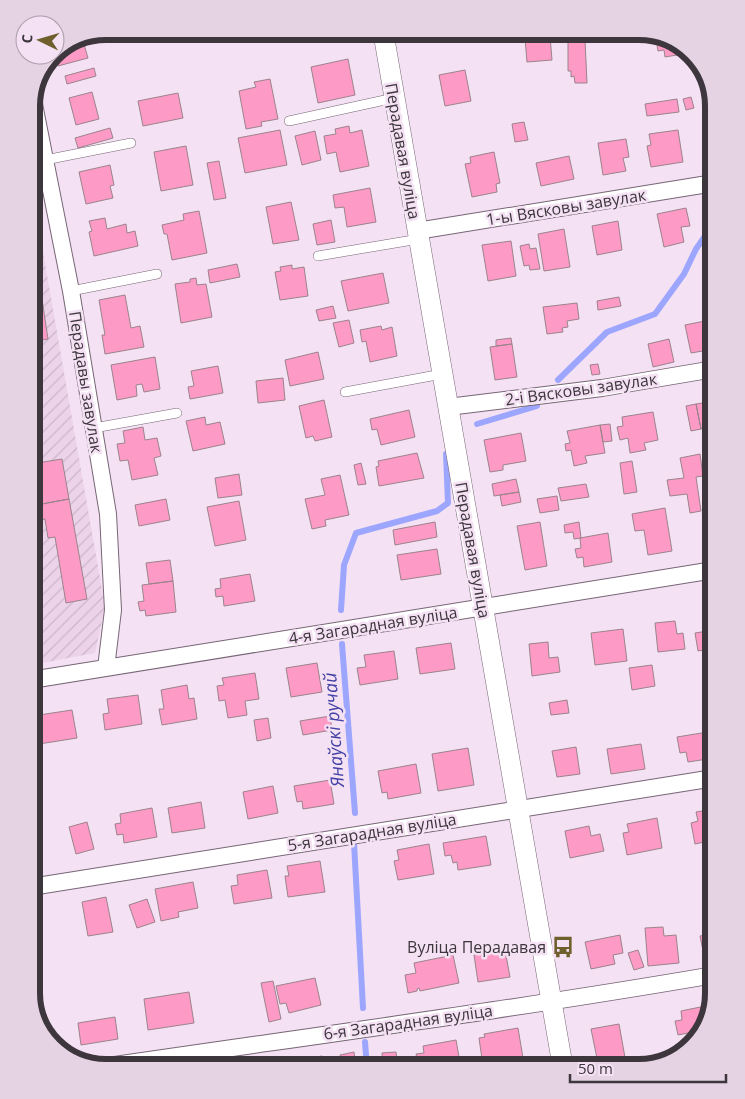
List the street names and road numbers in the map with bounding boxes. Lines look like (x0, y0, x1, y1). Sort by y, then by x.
street label: Перадавая вуліца (380, 81, 426, 221)
street label: 1-ы Вясковы завулак (485, 183, 648, 230)
street label: Перадавы завулак (64, 310, 108, 455)
street label: 2-і Вясковы завулак (504, 367, 659, 411)
street label: Перадавая вуліца (450, 480, 496, 620)
street label: 4-я Загарадная вуліца (287, 601, 459, 649)
street label: 5-я Загарадная вуліца (286, 808, 458, 856)
street label: 6-я Загарадная вуліца (322, 999, 494, 1045)

